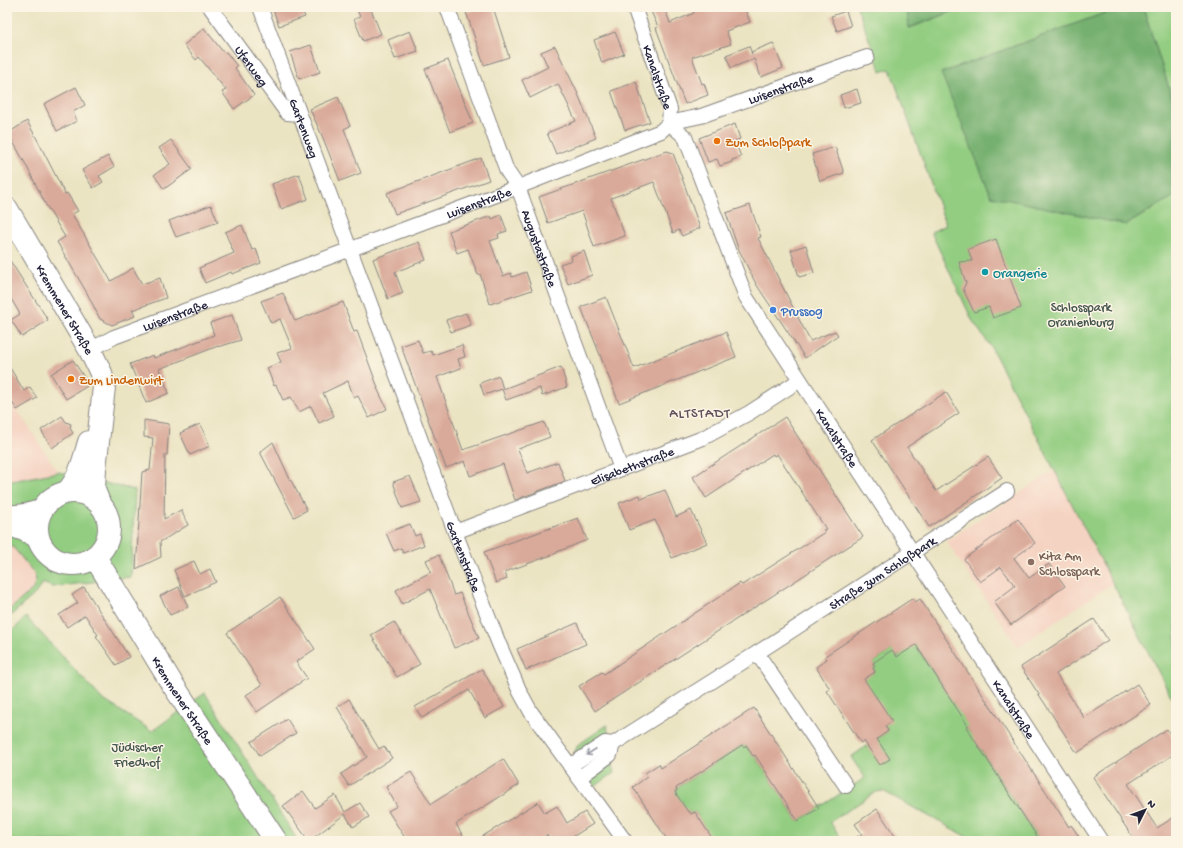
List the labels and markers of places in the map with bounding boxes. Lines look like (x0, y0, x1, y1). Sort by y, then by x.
marker: Zum Schloßpark (712, 136, 722, 146)
place label: Zum Schloßpark (725, 136, 812, 151)
marker: Orangerie (980, 267, 990, 277)
place label: Orangerie (993, 267, 1047, 282)
marker: Prussog (768, 305, 778, 315)
place label: Prussog (780, 305, 823, 320)
marker: Zum Lindenwirt (66, 374, 76, 384)
place label: Zum Lindenwirt (79, 374, 165, 389)
place label: Kita Am Schlosspark (1039, 550, 1101, 580)
marker: Kita Am Schlosspark (1026, 557, 1036, 567)

